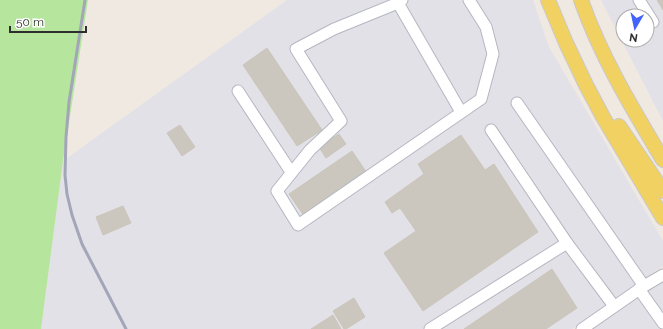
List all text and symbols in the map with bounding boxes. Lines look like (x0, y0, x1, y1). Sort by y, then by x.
scale bar (10, 8, 86, 34)
north arrow (615, 8, 655, 48)
text: 50 m (16, 15, 44, 29)
text: N (628, 30, 639, 44)

